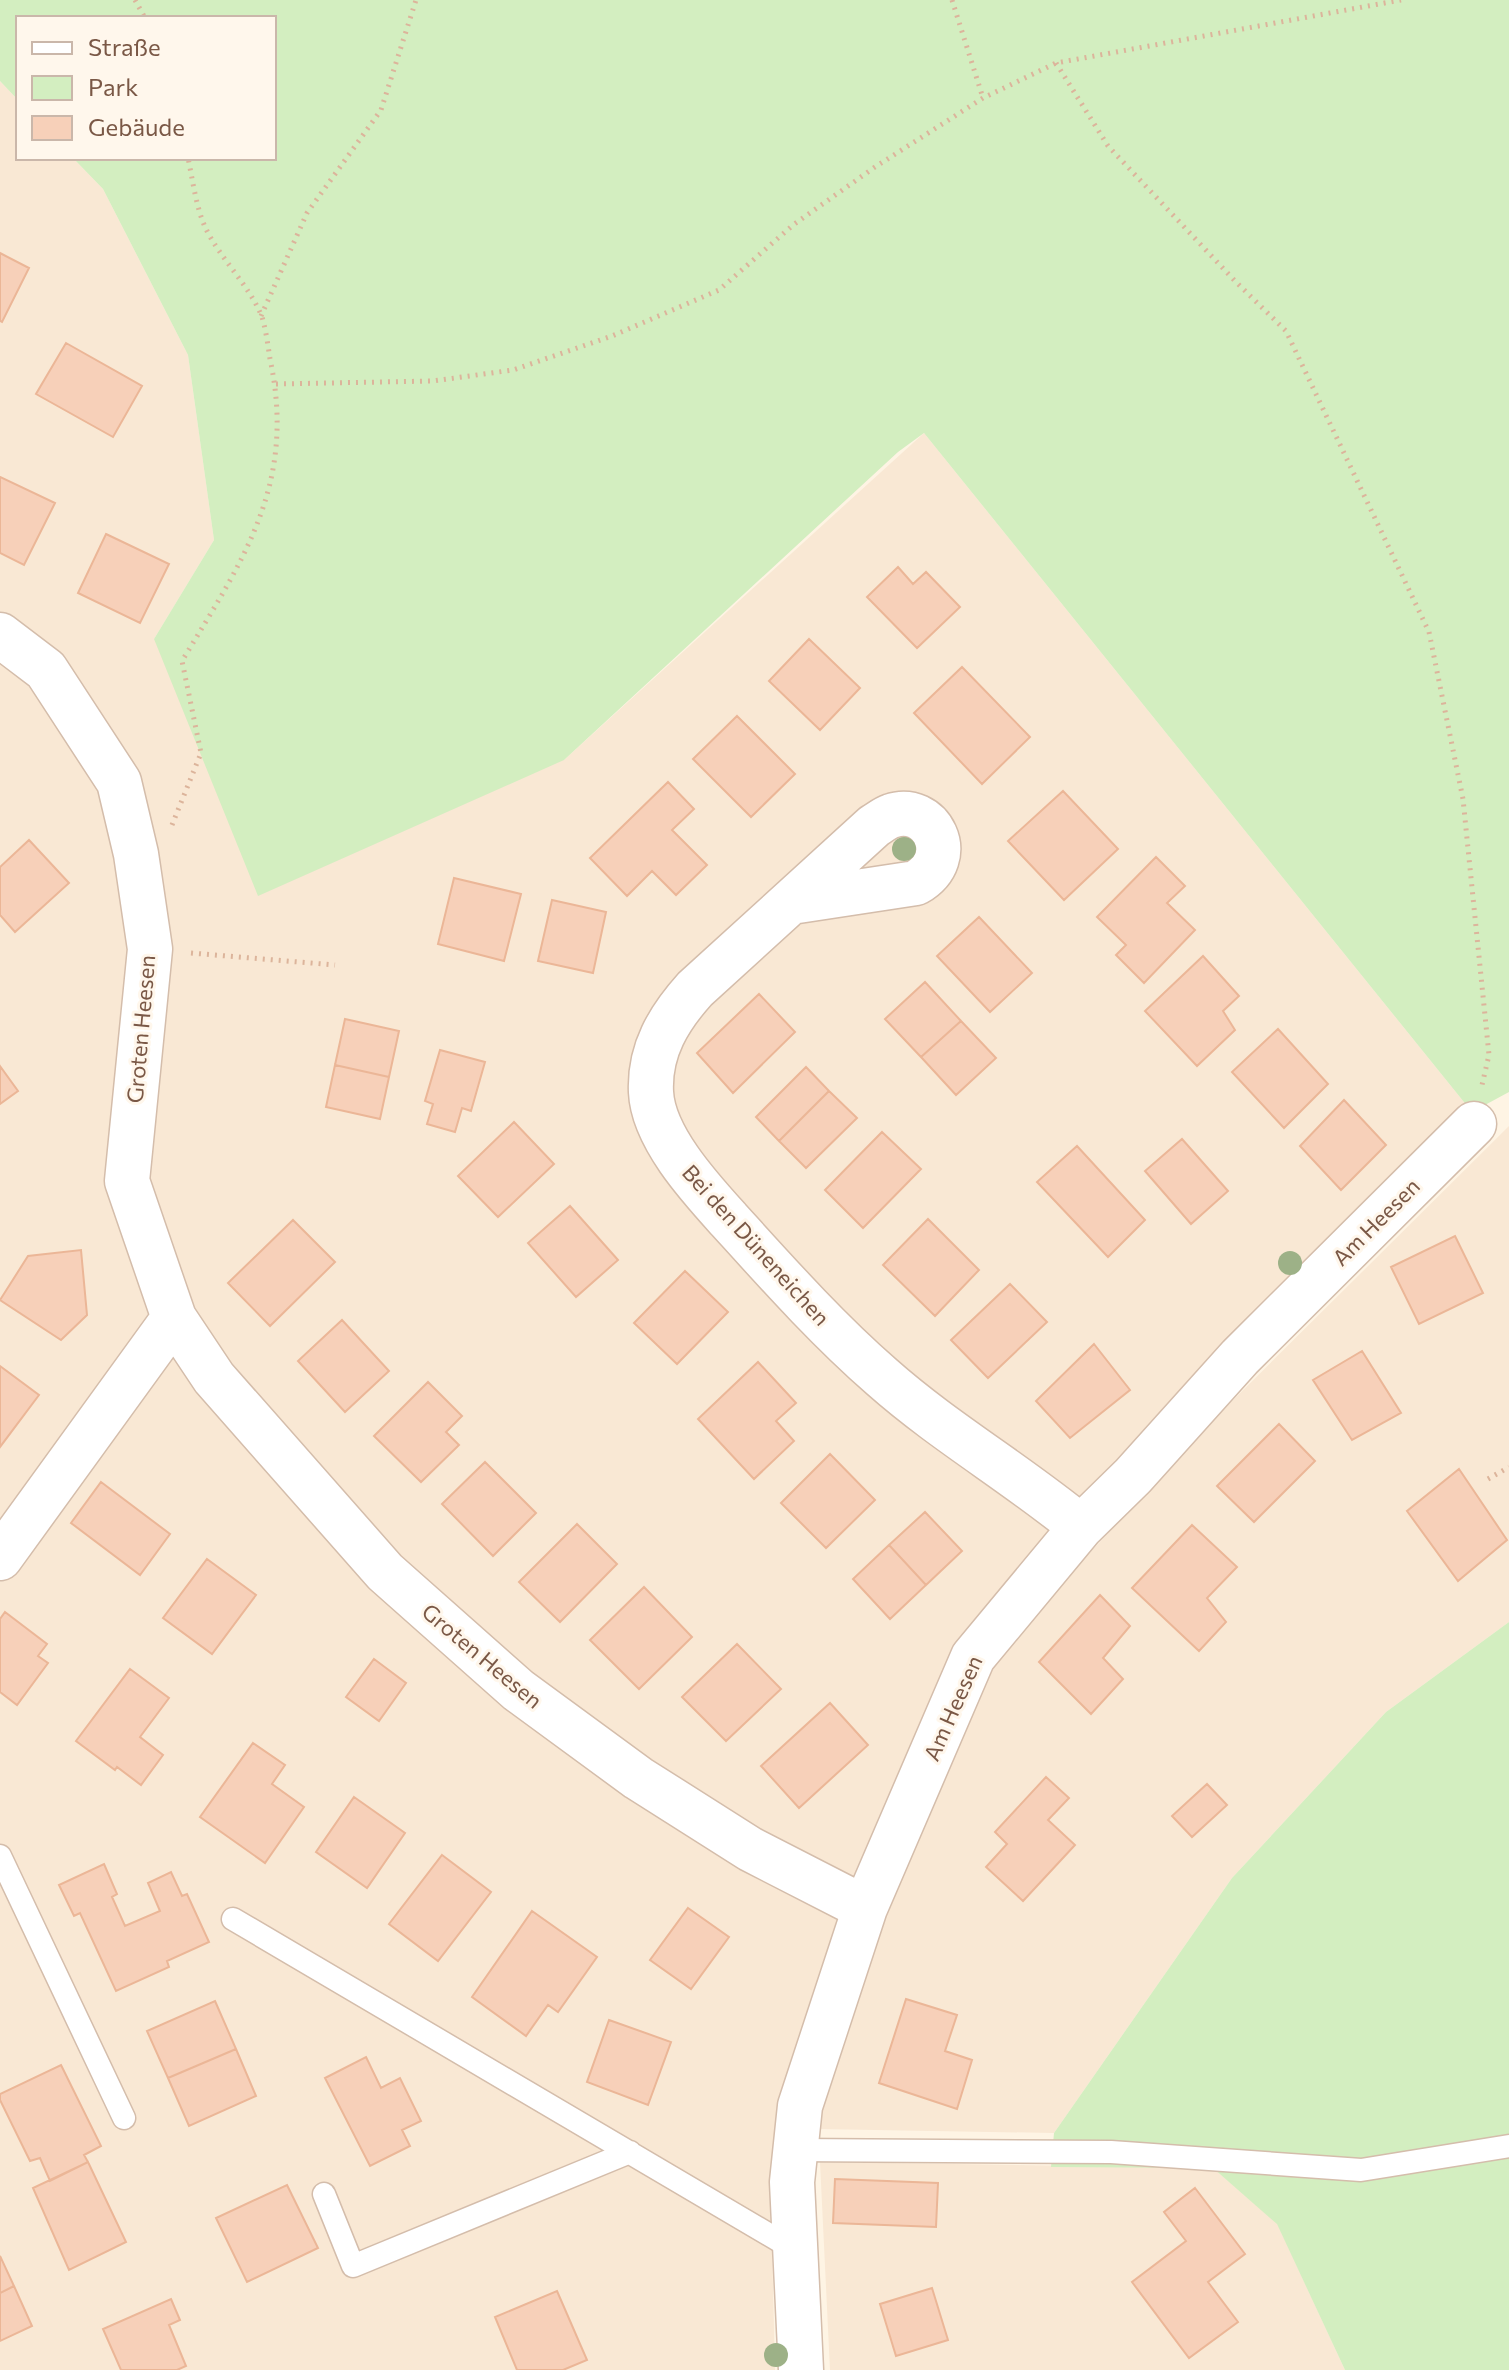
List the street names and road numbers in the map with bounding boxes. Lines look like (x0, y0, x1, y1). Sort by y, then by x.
street label: Groten Heesen (121, 954, 160, 1104)
street label: Bei den Düneneichen (677, 1159, 836, 1331)
street label: Am Heesen (1326, 1172, 1425, 1271)
street label: Groten Heesen (417, 1597, 548, 1714)
street label: Am Heesen (917, 1651, 988, 1765)

